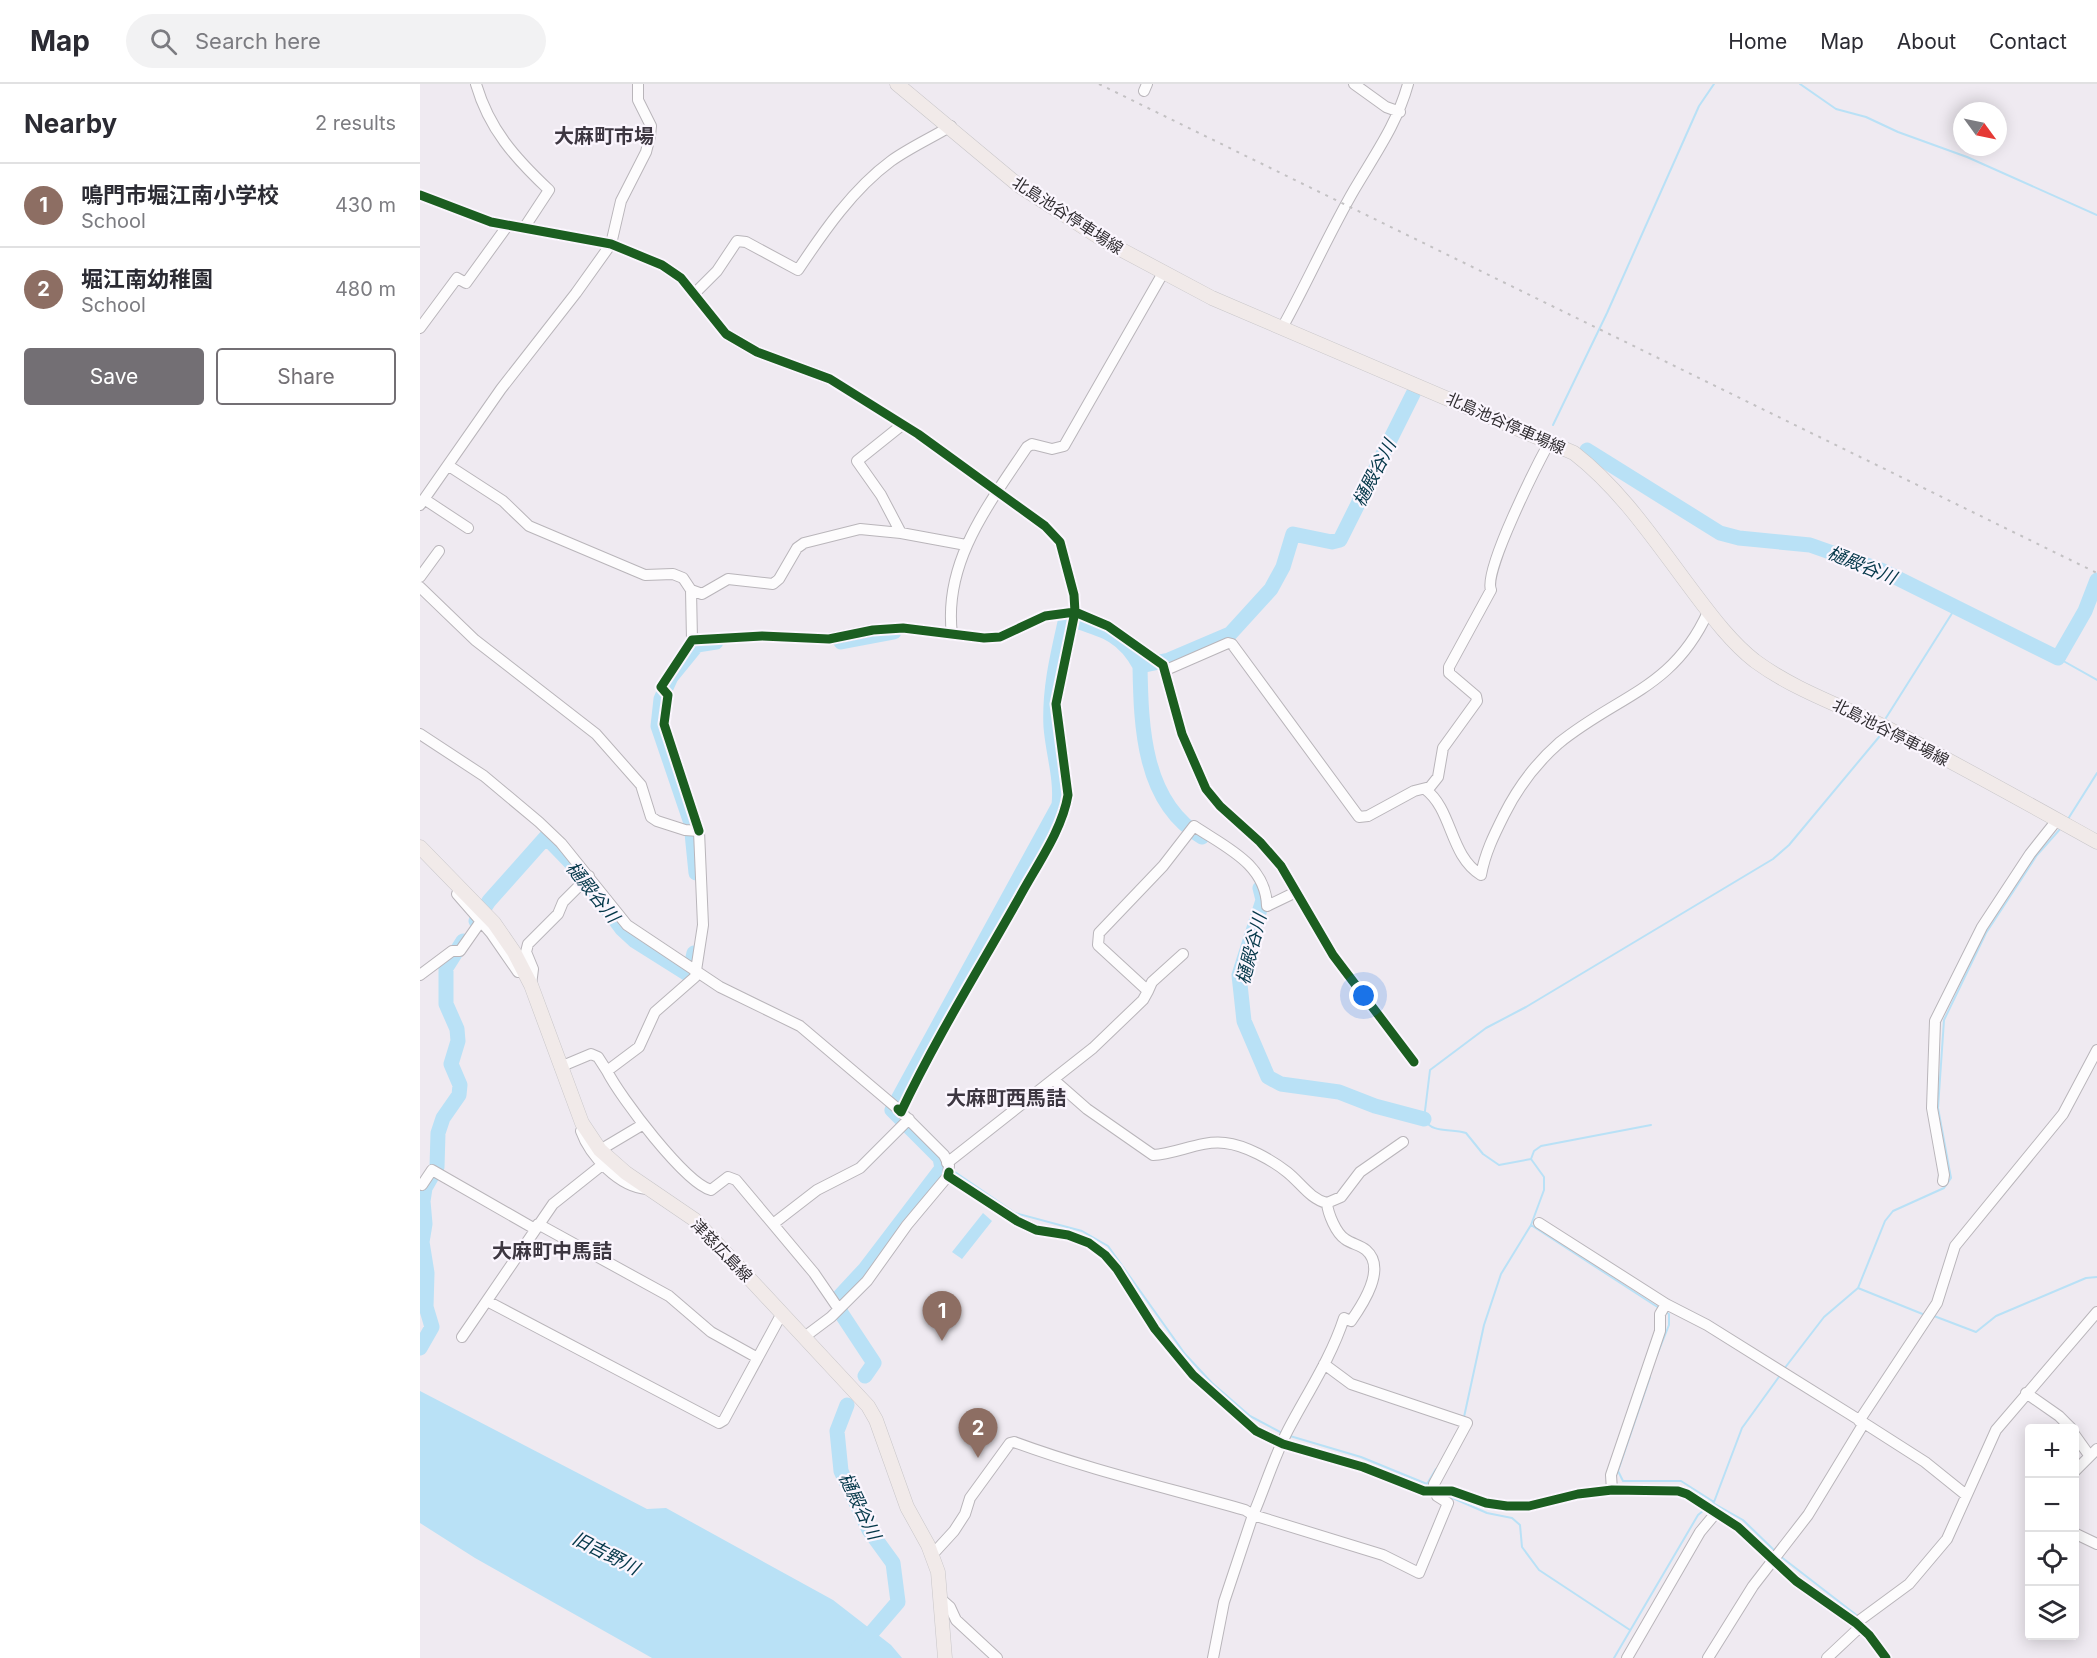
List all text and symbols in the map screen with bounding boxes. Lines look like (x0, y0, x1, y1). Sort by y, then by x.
search box (126, 14, 546, 68)
text: Map (30, 24, 90, 58)
icon: search (147, 25, 180, 58)
text: Search here (195, 28, 321, 54)
text: Home (1728, 29, 1787, 54)
text: Map (1820, 29, 1864, 54)
text: About (1897, 29, 1956, 54)
text: Contact (1989, 29, 2067, 54)
north arrow (1953, 102, 2007, 156)
text: Nearby (24, 108, 117, 139)
text: 2 results (315, 111, 396, 135)
district label: 大麻町市場 (554, 124, 654, 148)
street label: 北島池谷停車場線 (1009, 172, 1127, 258)
text: 鳴門市堀江南小学校 (81, 182, 279, 208)
text: 1 (39, 193, 48, 217)
text: 430 m (335, 193, 396, 217)
text: School (81, 209, 146, 233)
text: 堀江南幼稚園 (81, 266, 213, 292)
text: 2 (37, 277, 50, 301)
text: 480 m (335, 277, 396, 301)
text: School (81, 293, 146, 317)
button: Save (24, 348, 204, 405)
button: Share (216, 348, 396, 405)
street label: 北島池谷停車場線 (1443, 388, 1569, 458)
water label: 樋殿谷川 (1348, 434, 1401, 510)
water label: 樋殿谷川 (1825, 542, 1901, 589)
street label: 北島池谷停車場線 (1829, 694, 1953, 770)
water label: 樋殿谷川 (562, 857, 625, 928)
water label: 樋殿谷川 (1232, 910, 1270, 986)
your location (1349, 981, 1378, 1010)
district label: 大麻町西馬詰 (946, 1086, 1066, 1110)
street label: 津慈広島線 (687, 1214, 757, 1286)
district label: 大麻町中馬詰 (492, 1239, 612, 1263)
pin: 1 (922, 1292, 962, 1341)
pin: 2 (958, 1408, 998, 1458)
map controls (2025, 1424, 2079, 1640)
button: + (2025, 1424, 2079, 1478)
water label: 樋殿谷川 (835, 1469, 886, 1545)
button: − (2025, 1478, 2079, 1532)
water label: 旧吉野川 (569, 1527, 645, 1580)
button: locate (2025, 1532, 2079, 1586)
button: layers (2025, 1586, 2079, 1640)

